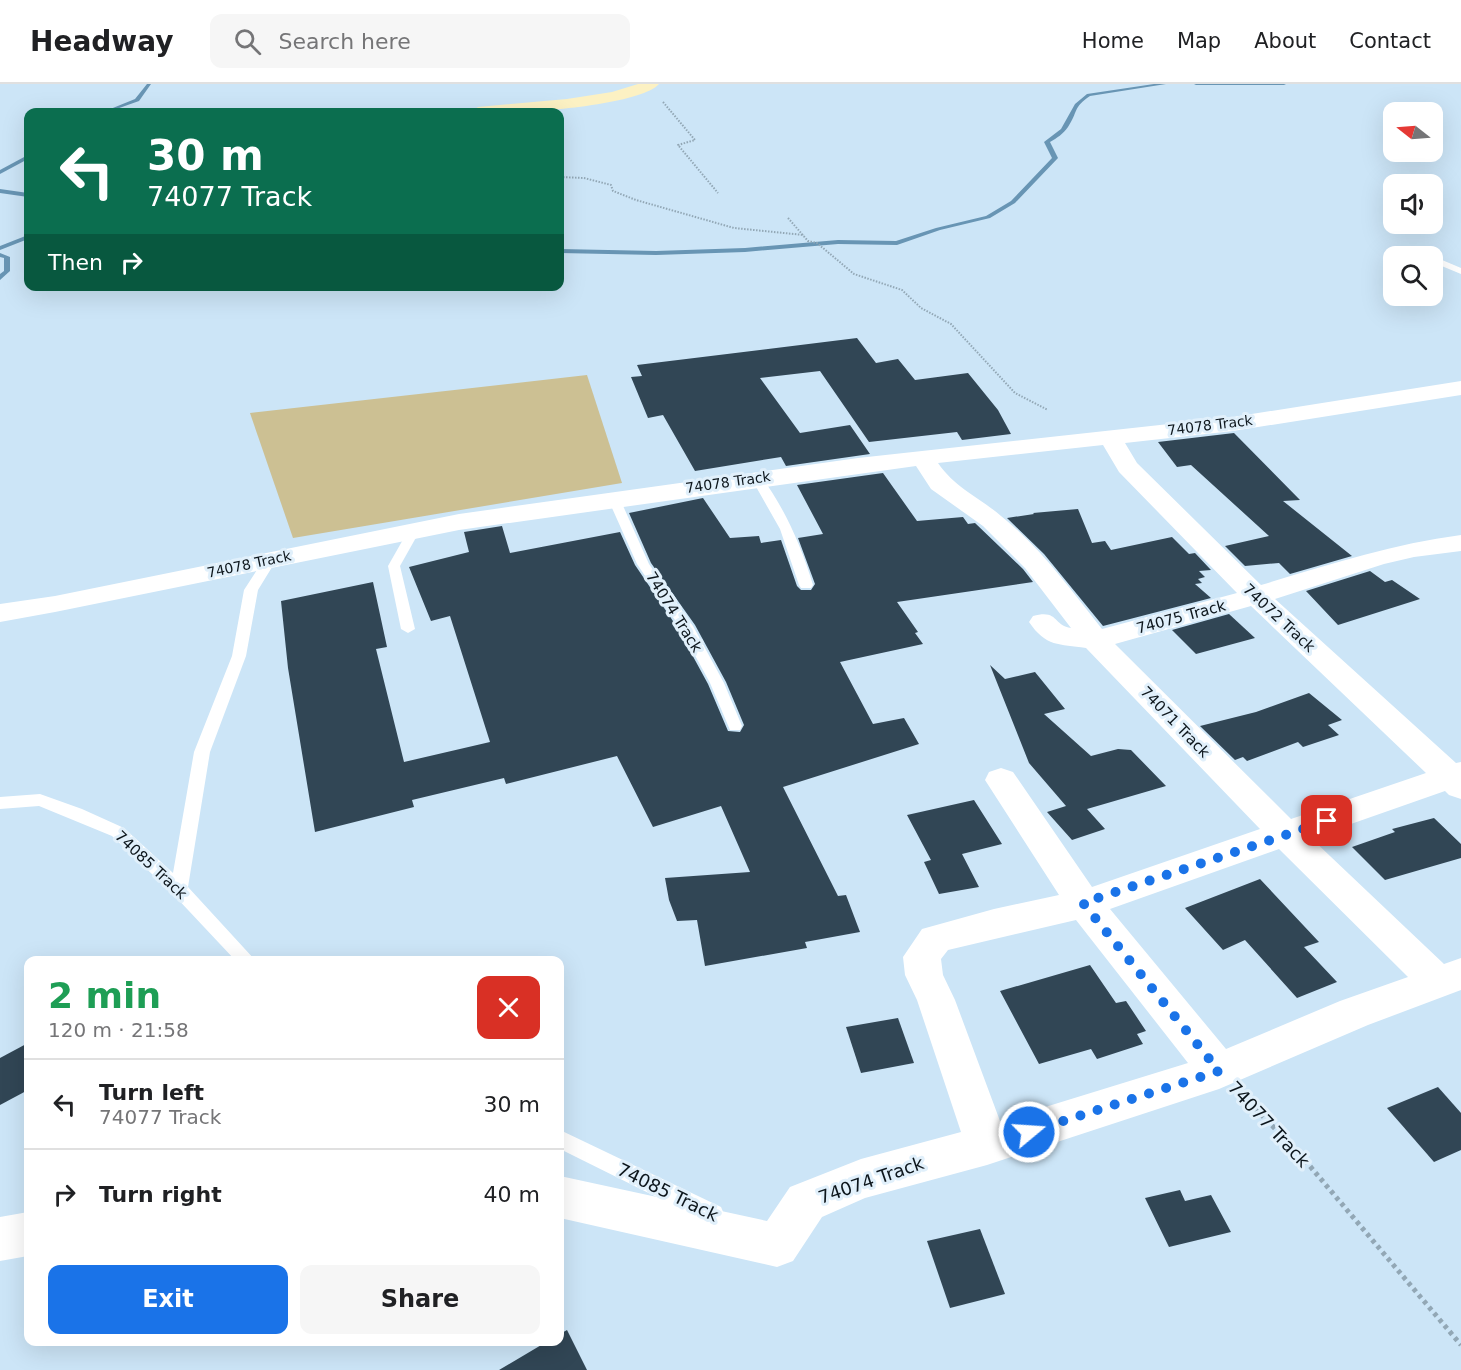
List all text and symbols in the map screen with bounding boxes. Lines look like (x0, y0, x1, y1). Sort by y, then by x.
search box (210, 14, 630, 68)
text: Headway (30, 25, 174, 58)
icon: search (231, 25, 264, 58)
text: Search here (279, 29, 411, 54)
text: Home (1082, 29, 1144, 53)
text: Map (1177, 29, 1221, 53)
text: About (1254, 29, 1316, 53)
text: Contact (1349, 29, 1431, 53)
north arrow (1383, 102, 1443, 162)
map controls (1383, 102, 1443, 306)
text: 30 m (147, 131, 264, 180)
icon: left (48, 132, 126, 210)
button: sound (1383, 174, 1443, 234)
text: 74077 Track (147, 181, 312, 212)
icon: right (115, 246, 148, 279)
button: search (1383, 246, 1443, 306)
text: Then (48, 250, 103, 275)
street label: 74078 Track (1167, 412, 1254, 438)
street label: 74078 Track (684, 468, 772, 496)
street label: 74078 Track (205, 547, 293, 581)
street label: 74074 Track (642, 568, 706, 656)
street label: 74072 Track (1239, 580, 1319, 656)
street label: 74075 Track (1134, 596, 1228, 638)
street label: 74071 Track (1137, 683, 1214, 761)
pin (1301, 795, 1352, 846)
icon: arrive (1310, 804, 1343, 837)
street label: 74085 Track (111, 827, 191, 903)
text: 2 min (48, 975, 161, 1016)
button: close (477, 976, 540, 1039)
text: 120 m · 21:58 (48, 1018, 189, 1042)
street label: 74077 Track (1224, 1077, 1315, 1172)
text: Turn left (99, 1080, 204, 1105)
icon: left (48, 1088, 81, 1121)
text: 30 m (484, 1092, 540, 1117)
position arrow (997, 1100, 1061, 1164)
text: 74077 Track (99, 1105, 221, 1129)
street label: 74074 Track (816, 1152, 927, 1208)
street label: 74085 Track (614, 1158, 723, 1226)
icon: right (48, 1178, 81, 1211)
text: Turn right (99, 1182, 222, 1207)
text: 40 m (484, 1182, 540, 1207)
button: Exit (48, 1265, 288, 1334)
button: Share (300, 1265, 540, 1334)

